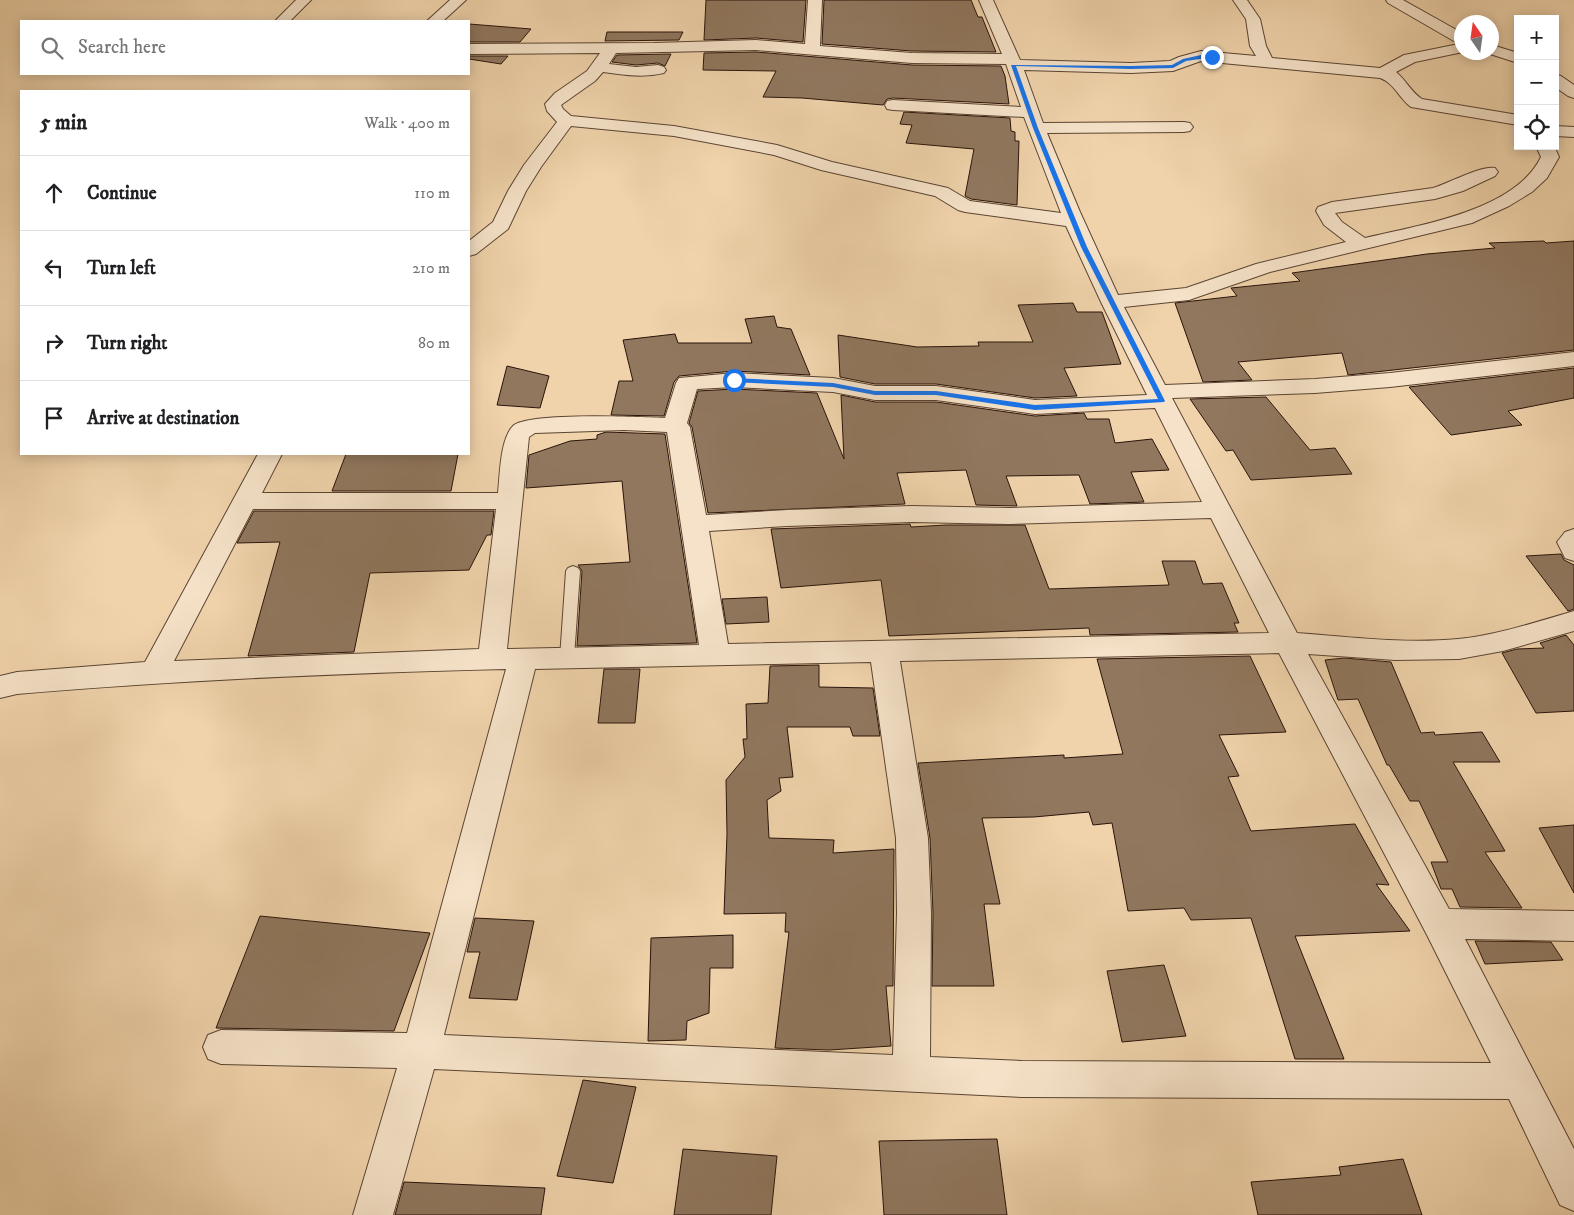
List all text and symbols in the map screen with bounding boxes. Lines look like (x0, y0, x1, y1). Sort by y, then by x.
north arrow (1454, 15, 1499, 60)
map controls (1514, 15, 1559, 150)
button: + (1514, 15, 1559, 60)
search box (20, 20, 470, 75)
icon: search (38, 34, 66, 62)
text: Search here (78, 36, 166, 59)
route end (1201, 46, 1224, 69)
button: − (1514, 60, 1559, 105)
button: locate (1514, 105, 1559, 150)
text: 5 min (40, 110, 87, 136)
text: Walk · 400 m (364, 113, 450, 133)
icon: ahead (40, 179, 68, 207)
text: Continue (87, 182, 157, 205)
text: 110 m (414, 183, 450, 203)
icon: left (40, 254, 68, 282)
text: Turn left (87, 257, 156, 280)
text: 210 m (412, 258, 450, 278)
icon: right (40, 329, 68, 357)
text: Turn right (87, 332, 167, 355)
text: 80 m (418, 333, 450, 353)
route start (723, 369, 746, 392)
icon: arrive (40, 404, 68, 432)
text: Arrive at destination (87, 407, 239, 430)

